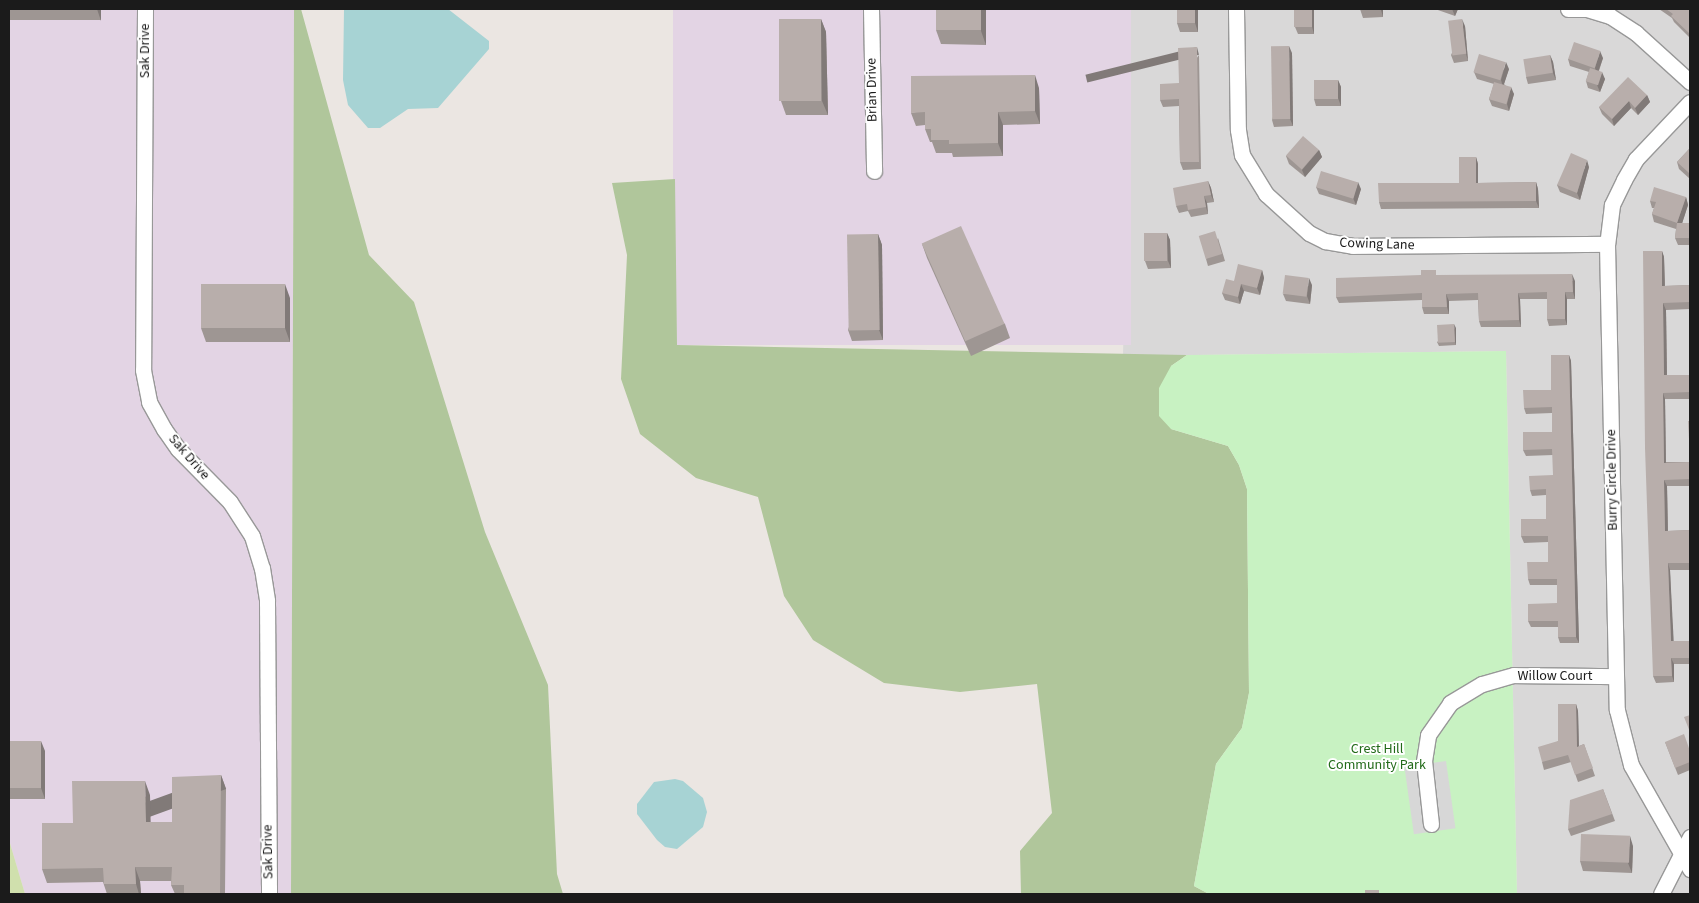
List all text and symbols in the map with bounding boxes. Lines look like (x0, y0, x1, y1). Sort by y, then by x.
street label: Sak Drive (137, 24, 153, 78)
street label: Brian Drive (863, 58, 881, 122)
street label: Cowing Lane (1339, 234, 1415, 254)
street label: Burry Circle Drive (1603, 429, 1621, 531)
street label: Sak Drive (165, 431, 213, 483)
street label: Willow Court (1518, 668, 1592, 684)
park label: Crest Hill Community Park (1328, 741, 1426, 774)
street label: Sak Drive (259, 825, 277, 879)

